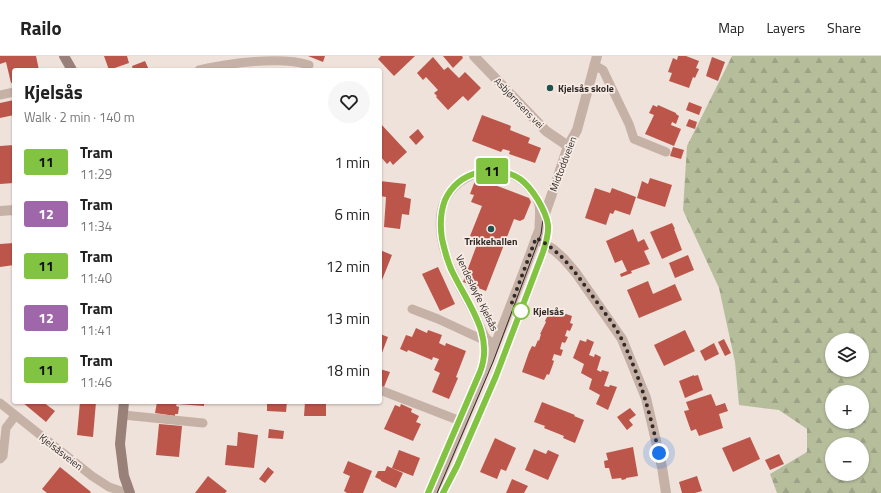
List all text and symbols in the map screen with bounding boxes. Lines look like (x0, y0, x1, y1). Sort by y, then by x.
text: Railo (20, 13, 62, 42)
text: Map (718, 17, 744, 38)
text: Layers (766, 17, 805, 38)
text: Share (827, 17, 861, 38)
street label: Asbjørnsens vei (491, 74, 547, 132)
text: Kjelsås (24, 77, 83, 106)
button: heart (328, 81, 370, 123)
place label: Kjelsås skole (558, 81, 614, 96)
marker: Kjelsås skole (545, 83, 555, 93)
text: Walk · 2 min · 140 m (24, 107, 135, 127)
street label: Midtoddveien (546, 134, 580, 194)
text: Tram (80, 141, 113, 164)
text: 11 (38, 151, 54, 172)
text: 1 min (334, 151, 370, 174)
line badge: 11 (474, 158, 510, 184)
text: 11 (484, 160, 500, 181)
text: 11:29 (80, 164, 112, 184)
text: Tram (80, 193, 113, 216)
text: 12 (38, 203, 54, 224)
text: 6 min (334, 203, 370, 226)
text: 11:34 (80, 216, 112, 236)
marker: Trikkehallen (486, 224, 496, 234)
place label: Trikkehallen (464, 234, 518, 249)
text: Tram (80, 245, 113, 268)
street label: Vendesløyfe Kjelsås (452, 252, 502, 334)
text: 11 (38, 255, 54, 276)
text: 12 min (326, 255, 370, 278)
text: 11:40 (80, 268, 112, 288)
text: Tram (80, 297, 113, 320)
marker: Kjelsås (512, 302, 530, 320)
place label: Kjelsås (533, 304, 564, 319)
text: 12 (38, 307, 54, 328)
text: 13 min (326, 307, 370, 330)
text: 11:41 (80, 320, 112, 340)
map controls (825, 333, 869, 481)
button: layers (825, 333, 869, 377)
text: Tram (80, 349, 113, 372)
text: 11 (38, 359, 54, 380)
text: 18 min (326, 359, 370, 382)
text: 11:46 (80, 372, 112, 392)
button: + (825, 385, 869, 429)
street label: Kjelsåsveien (36, 430, 86, 474)
button: − (825, 437, 869, 481)
your location (649, 443, 669, 463)

